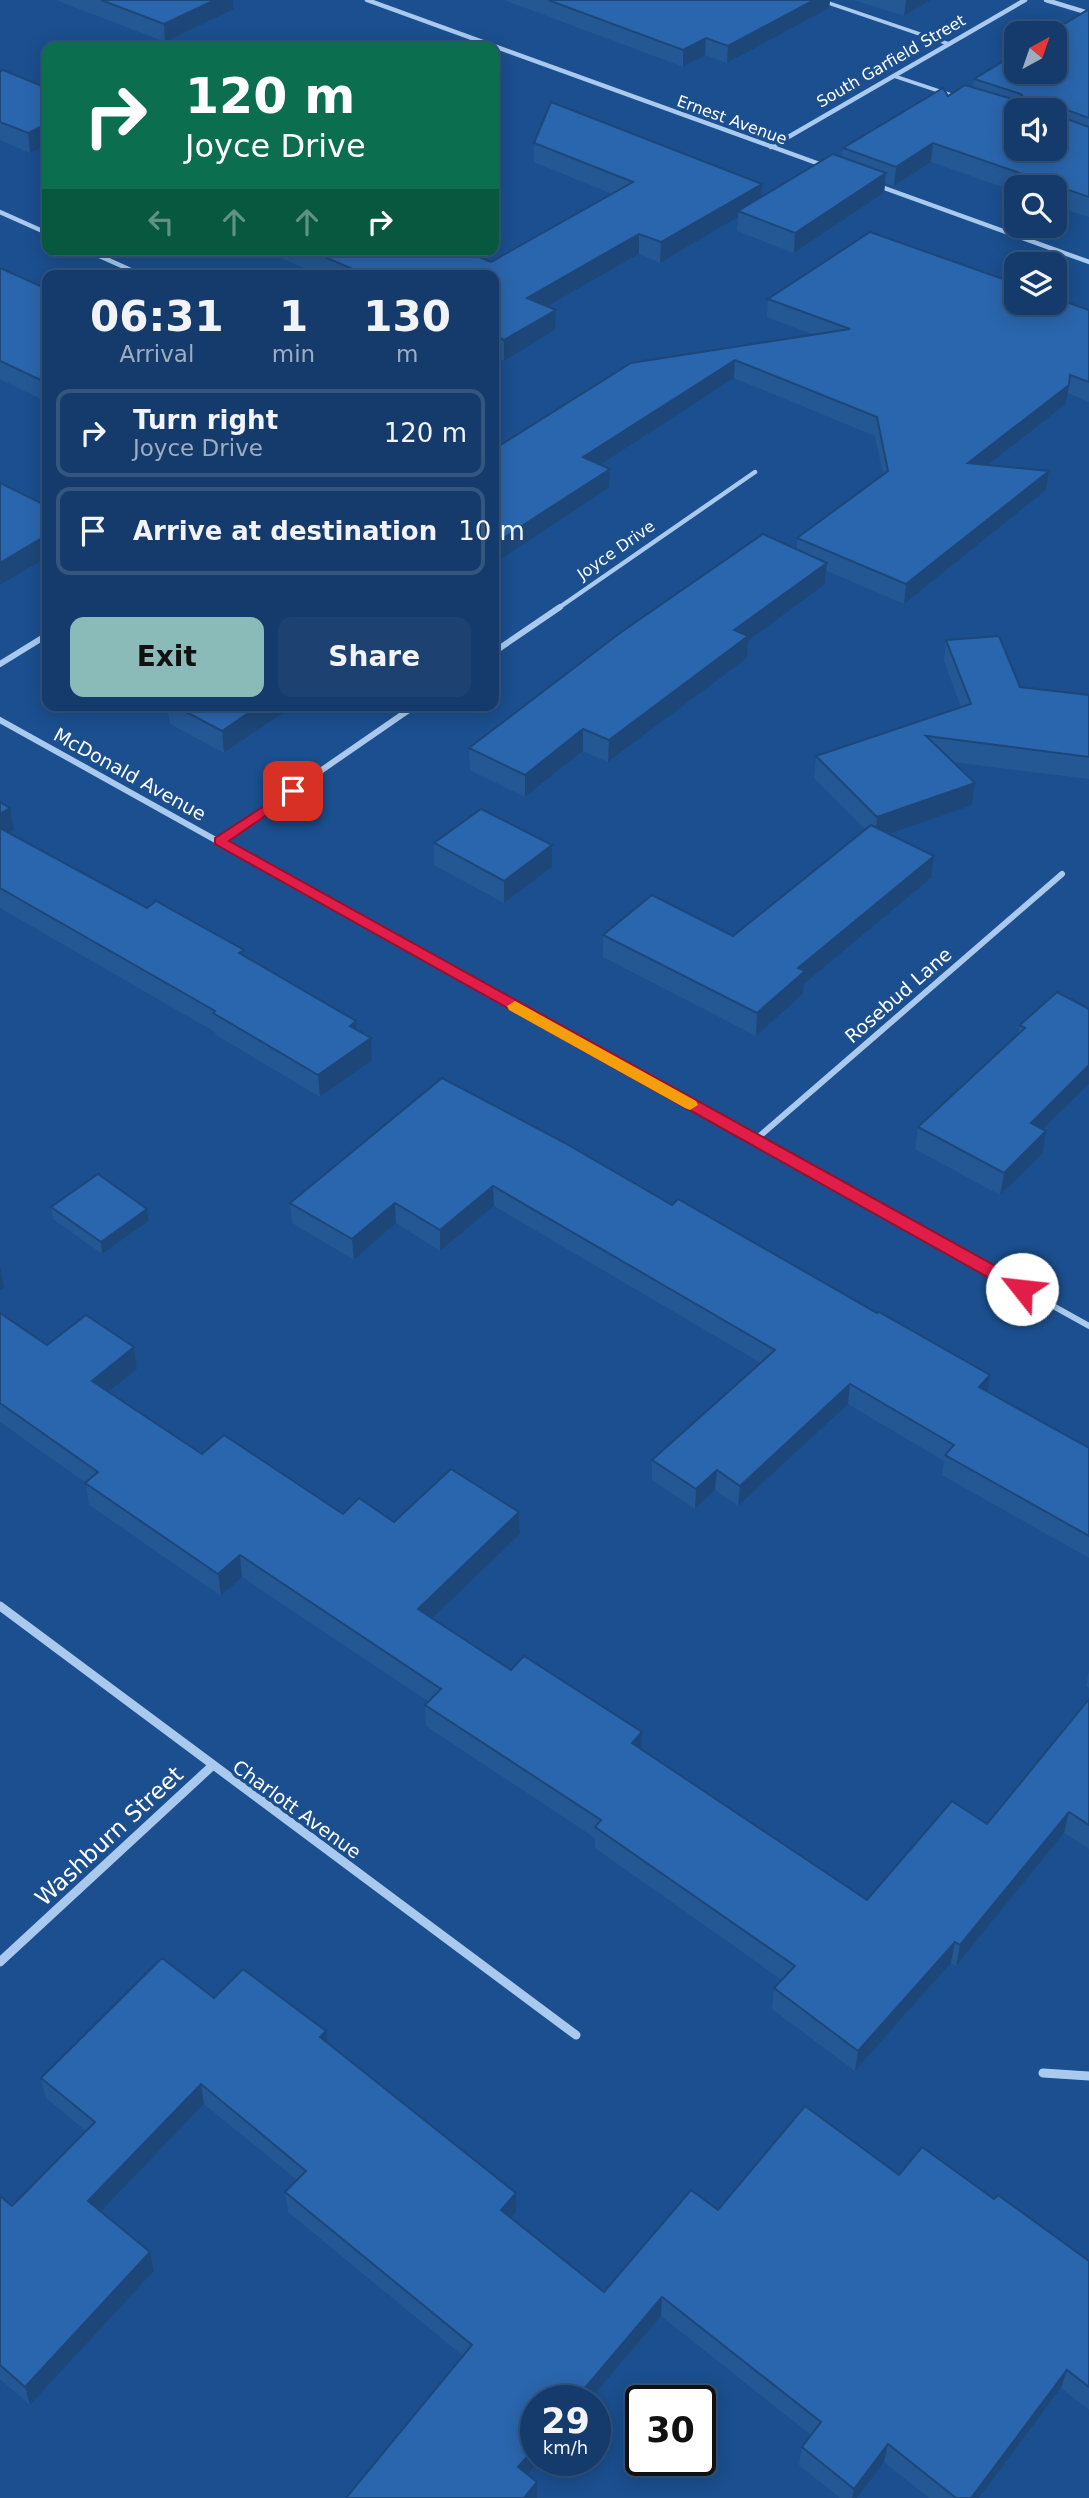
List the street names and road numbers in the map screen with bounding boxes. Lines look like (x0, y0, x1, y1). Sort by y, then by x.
street label: South Garfield Street (813, 11, 969, 111)
street label: Ernest Avenue (674, 91, 790, 149)
street label: Joyce Drive (573, 516, 658, 584)
street label: McDonald Avenue (50, 723, 210, 825)
street label: Rosebud Lane (840, 943, 956, 1047)
street label: Charlott Avenue (229, 1755, 365, 1863)
street label: Washburn Street (30, 1761, 188, 1911)

